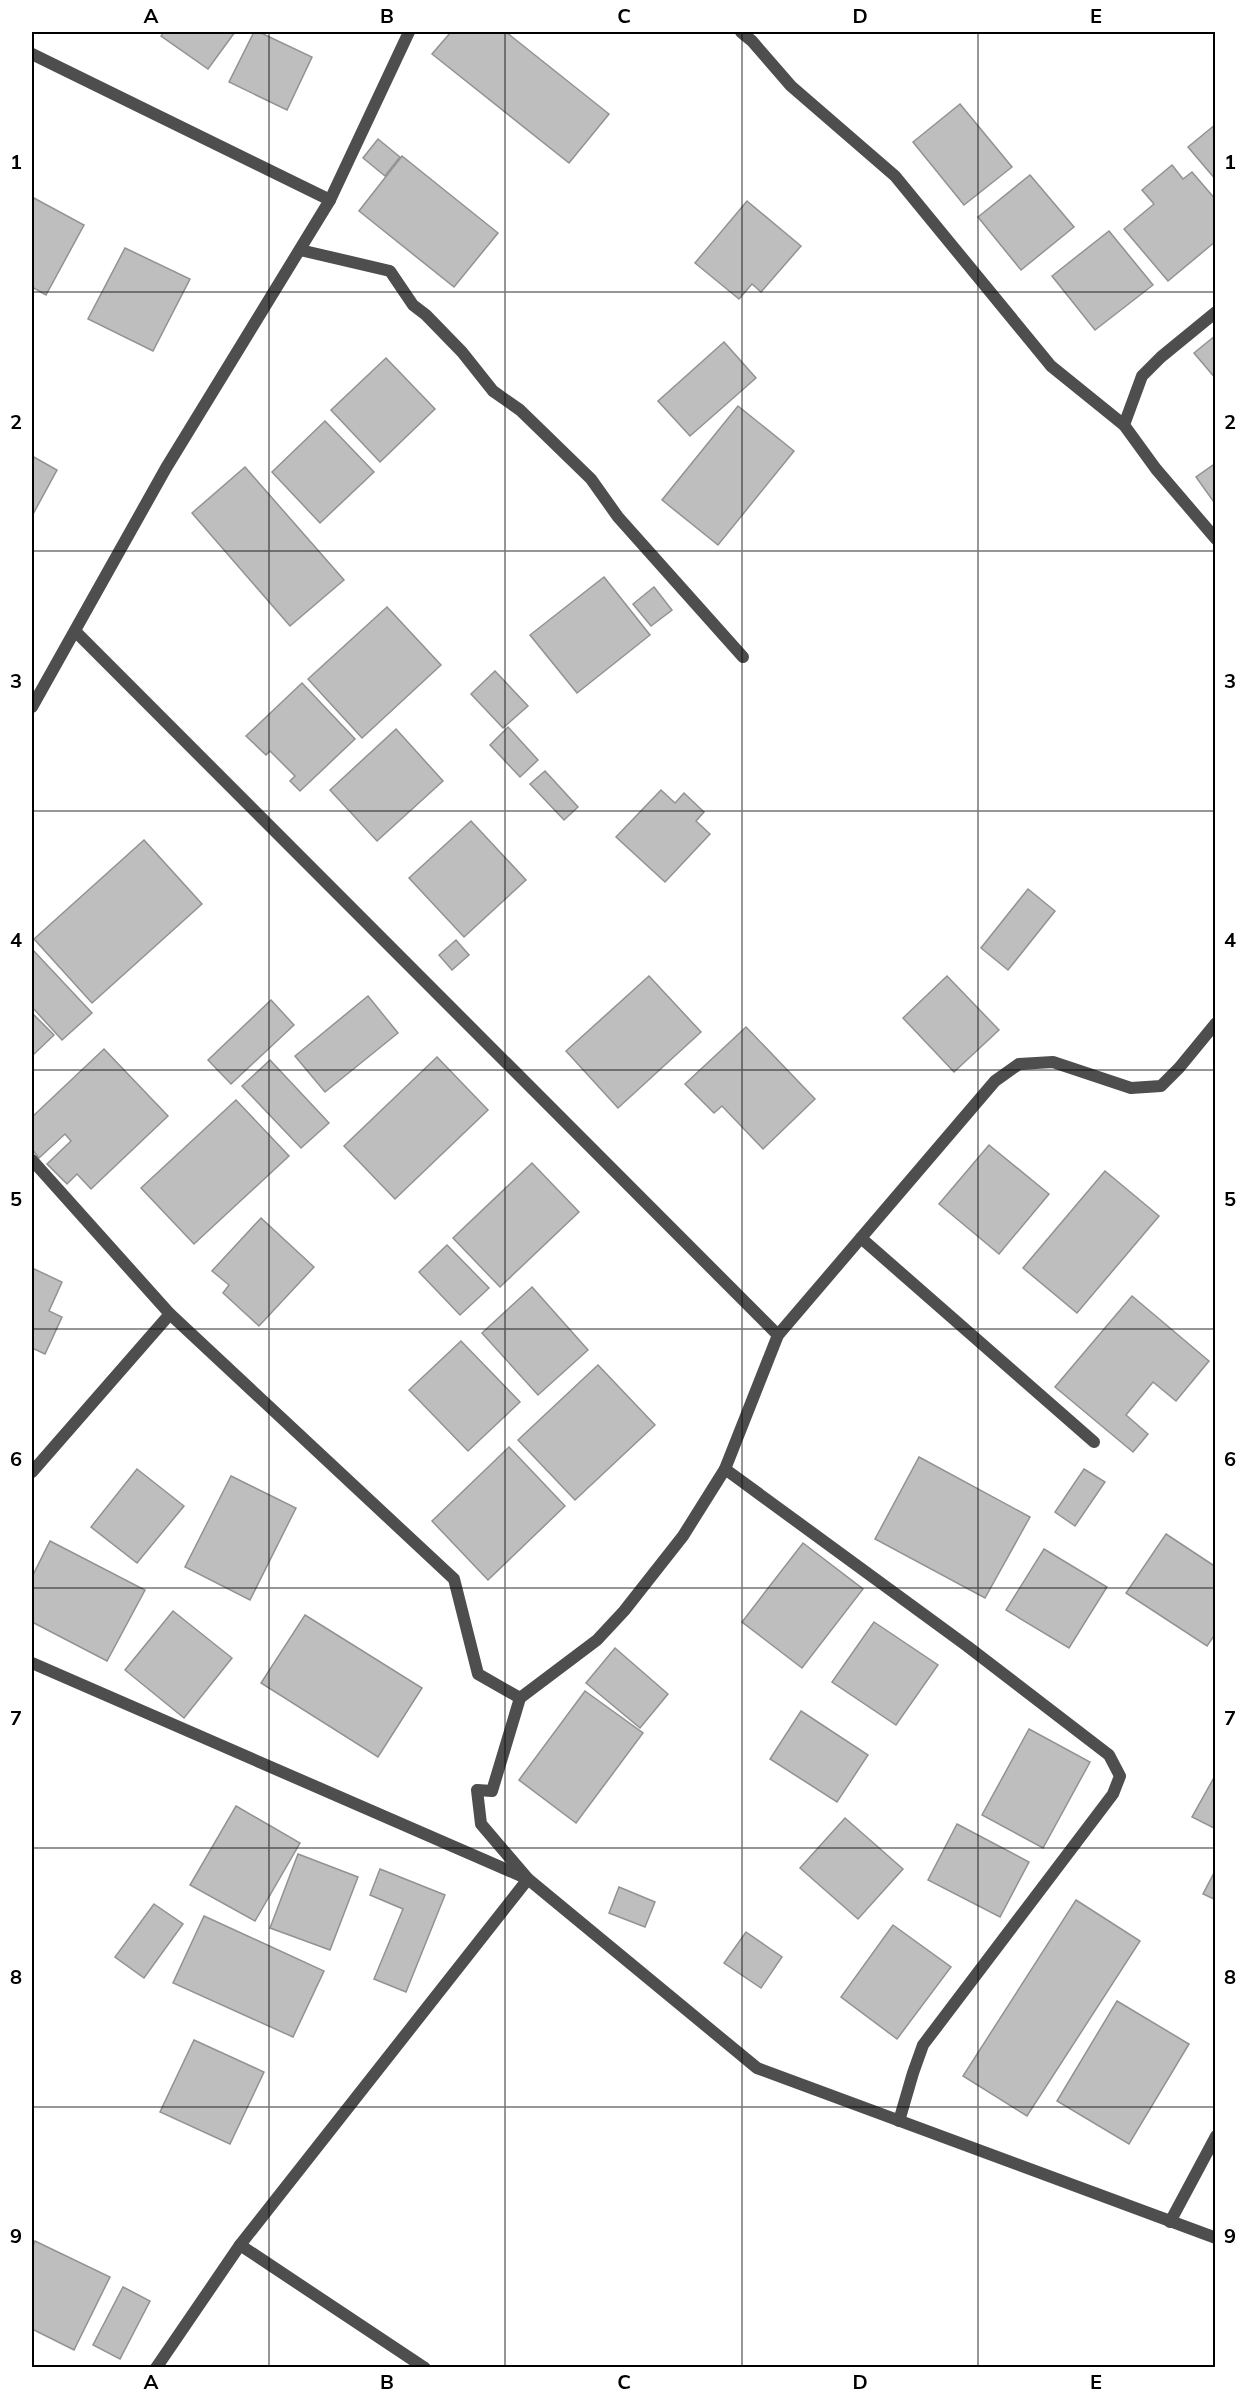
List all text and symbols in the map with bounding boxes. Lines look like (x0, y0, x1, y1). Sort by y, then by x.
text: A (144, 3, 159, 28)
text: B (380, 3, 394, 28)
text: C (617, 3, 631, 28)
text: D (852, 3, 868, 28)
text: E (1090, 3, 1102, 28)
text: 1 (10, 149, 22, 174)
text: 1 (1224, 149, 1236, 174)
text: 2 (10, 409, 22, 434)
text: 2 (1224, 409, 1236, 434)
text: 3 (10, 668, 22, 693)
text: 3 (1224, 668, 1236, 693)
text: 4 (10, 927, 22, 952)
text: 4 (1224, 927, 1236, 952)
text: 5 (10, 1186, 22, 1211)
text: 5 (1224, 1186, 1236, 1211)
text: 6 (10, 1446, 22, 1471)
text: 6 (1224, 1446, 1236, 1471)
text: 7 (10, 1705, 22, 1730)
text: 7 (1224, 1705, 1236, 1730)
text: 8 (10, 1964, 22, 1989)
text: 8 (1224, 1964, 1236, 1989)
text: 9 (10, 2223, 22, 2248)
text: 9 (1224, 2223, 1236, 2248)
text: A (144, 2369, 159, 2394)
text: B (380, 2369, 394, 2394)
text: C (617, 2369, 631, 2394)
text: D (852, 2369, 868, 2394)
text: E (1090, 2369, 1102, 2394)

